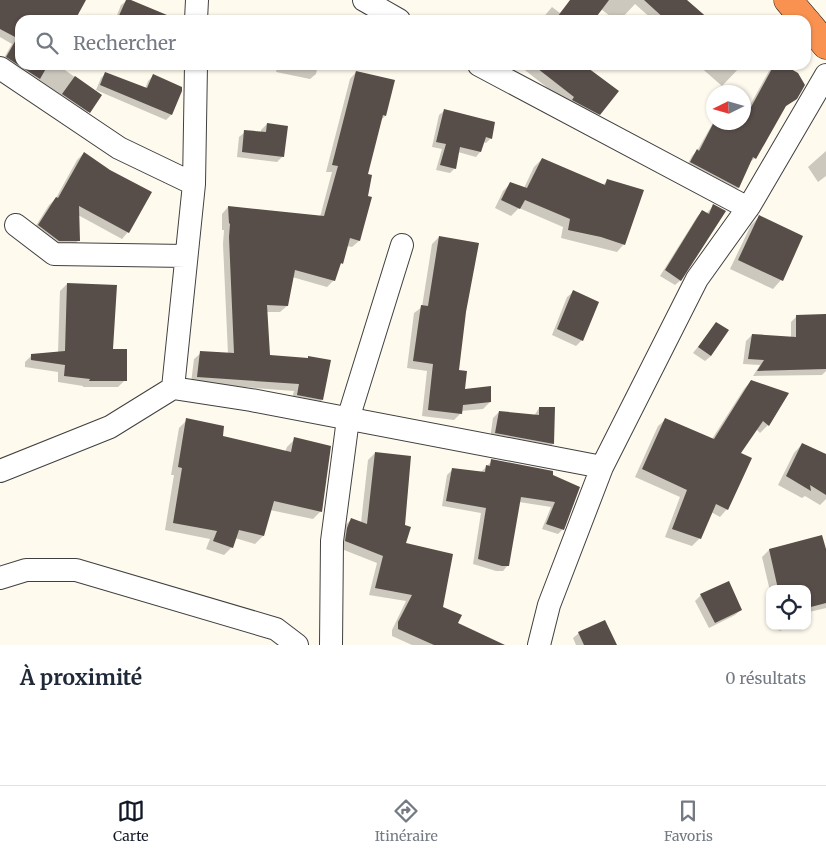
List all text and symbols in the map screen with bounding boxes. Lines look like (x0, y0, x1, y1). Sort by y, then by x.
search box (15, 15, 811, 70)
icon: search (33, 29, 61, 57)
text: Rechercher (73, 31, 176, 55)
north arrow (706, 85, 751, 130)
map controls (766, 585, 811, 630)
button: locate (766, 585, 811, 630)
text: À proximité (20, 664, 142, 691)
text: 0 résultats (725, 668, 806, 688)
tab: Carte (113, 797, 149, 845)
tab: Itinéraire (375, 797, 438, 845)
tab: Favoris (664, 797, 713, 845)

